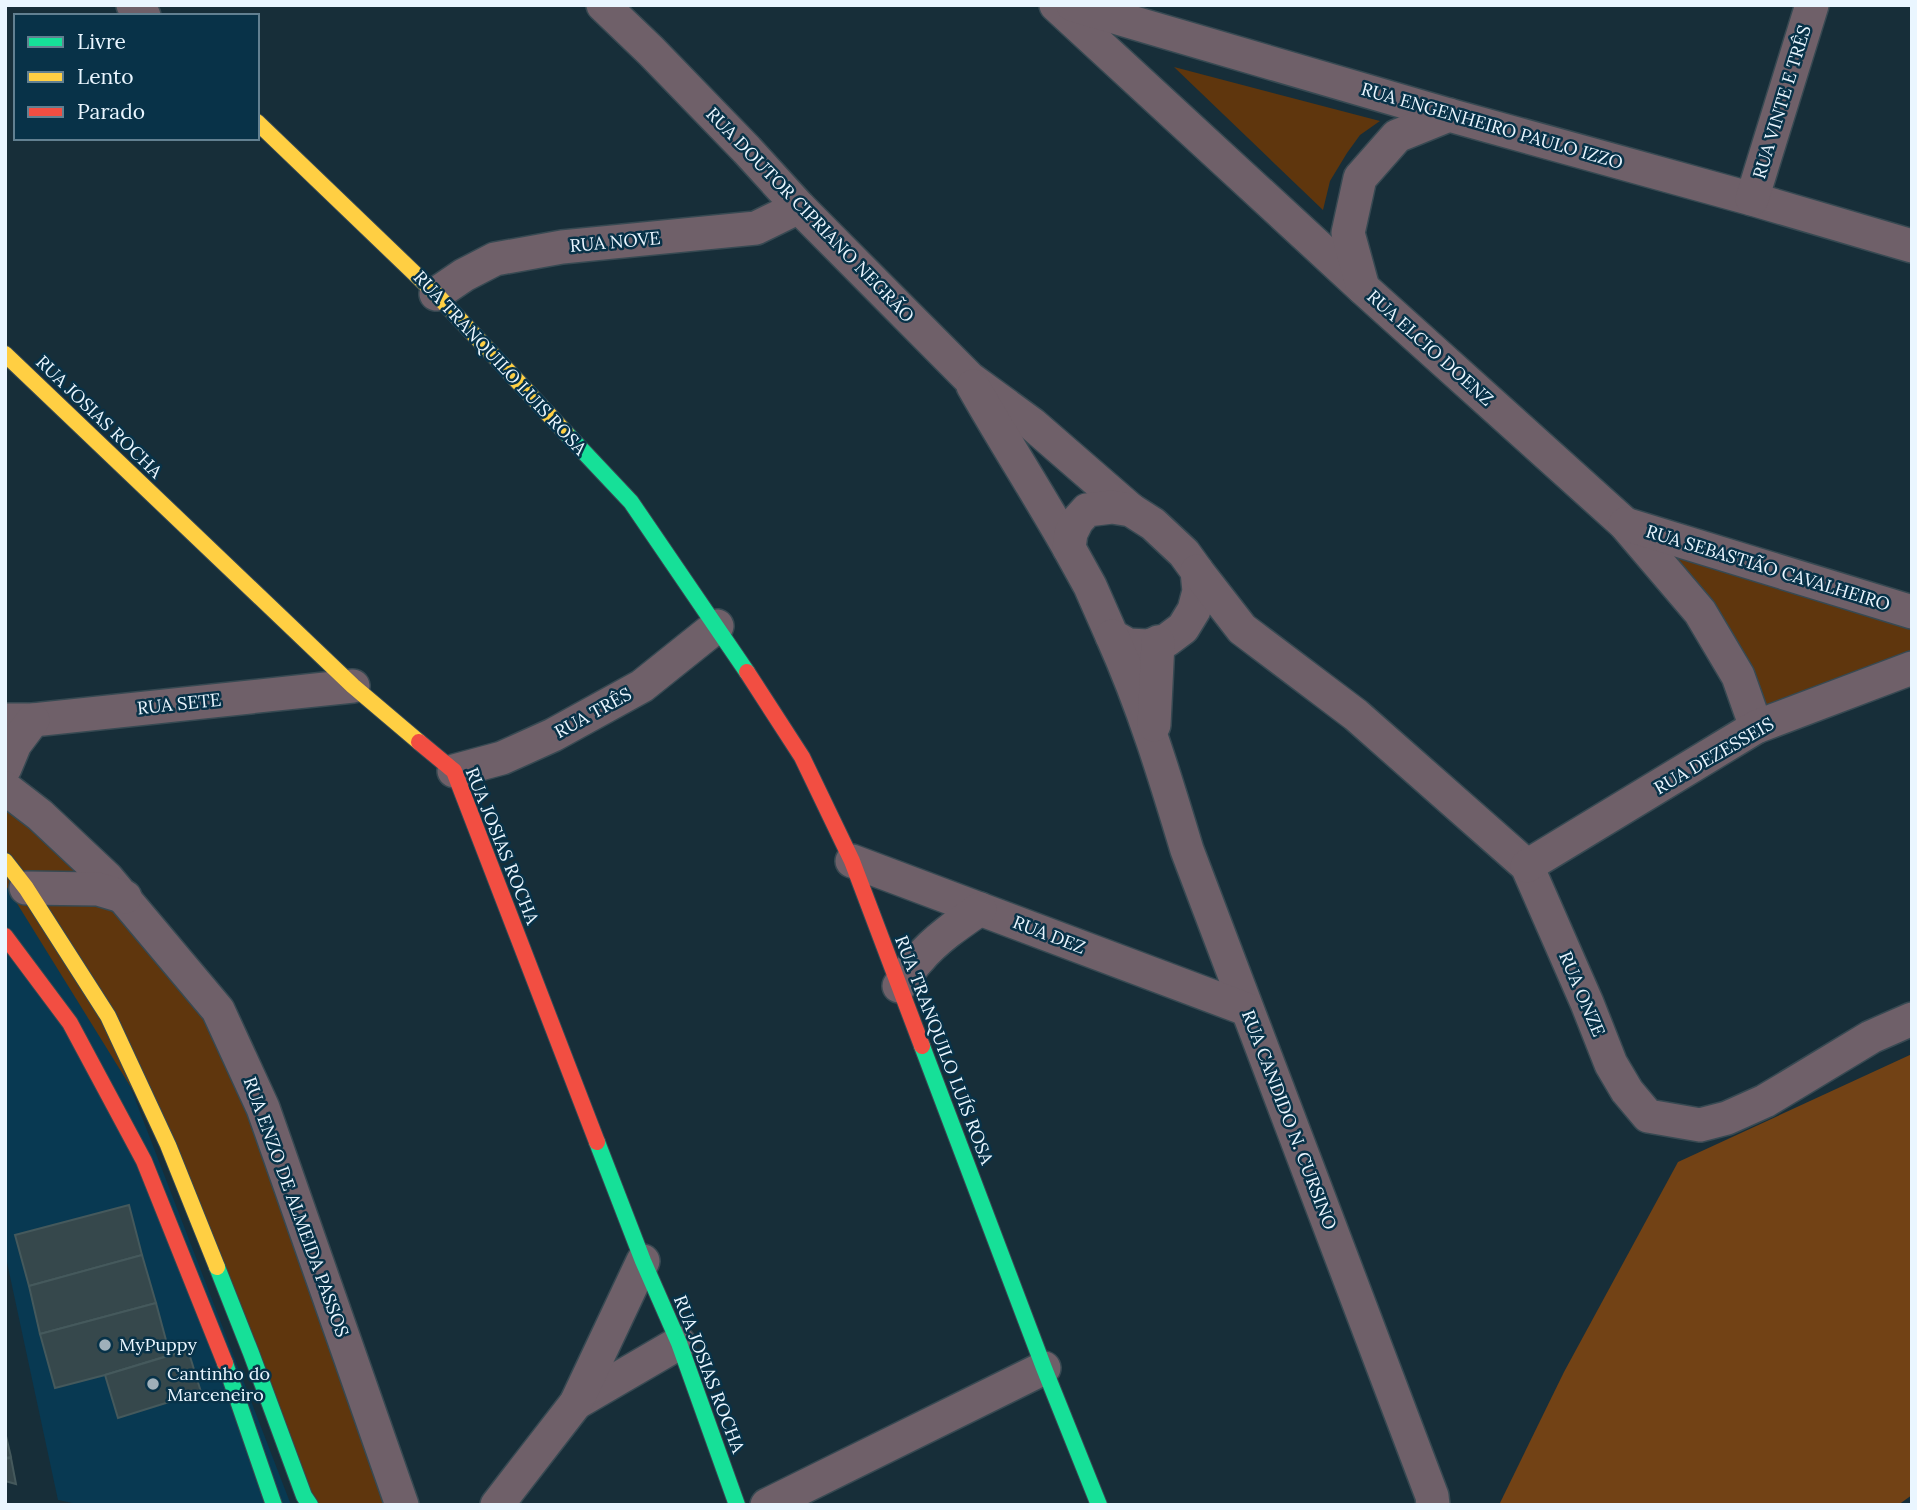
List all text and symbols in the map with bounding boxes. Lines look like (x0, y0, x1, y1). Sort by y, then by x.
legend (14, 14, 259, 140)
street label: RUA VINTE E TRÊS (1747, 22, 1816, 181)
text: Livre (77, 28, 126, 55)
text: Lento (77, 63, 134, 90)
street label: RUA ENGENHEIRO PAULO IZZO (1359, 77, 1626, 174)
text: Parado (77, 98, 145, 125)
street label: RUA DOUTOR CIPRIANO NEGRÃO (701, 102, 919, 327)
street label: RUA NOVE (569, 226, 661, 257)
street label: RUA TRANQUILO LUIS ROSA (409, 266, 592, 460)
street label: RUA ELCIO DOENZ (1362, 285, 1498, 411)
street label: RUA JOSIAS ROCHA (31, 350, 168, 483)
street label: RUA SEBASTIÃO CAVALHEIRO (1643, 519, 1893, 616)
street label: RUA TRÊS (550, 682, 635, 743)
street label: RUA SETE (136, 688, 222, 719)
street label: RUA DEZESSEIS (1650, 712, 1778, 799)
street label: RUA JOSIAS ROCHA (460, 764, 545, 928)
street label: RUA DEZ (1010, 910, 1089, 959)
street label: RUA TRANQUILO LUÍS ROSA (890, 932, 999, 1168)
street label: RUA ONZE (1554, 948, 1611, 1040)
street label: RUA CANDIDO N. CURSINO (1237, 1007, 1342, 1233)
street label: RUA ENZO DE ALMEIDA PASSOS (239, 1074, 354, 1340)
street label: RUA JOSIAS ROCHA (669, 1292, 750, 1457)
place label: MyPuppy (119, 1333, 197, 1356)
marker: MyPuppy (97, 1337, 113, 1353)
place label: Cantinho do Marceneiro (167, 1362, 270, 1406)
marker: Cantinho do Marceneiro (145, 1376, 161, 1392)

